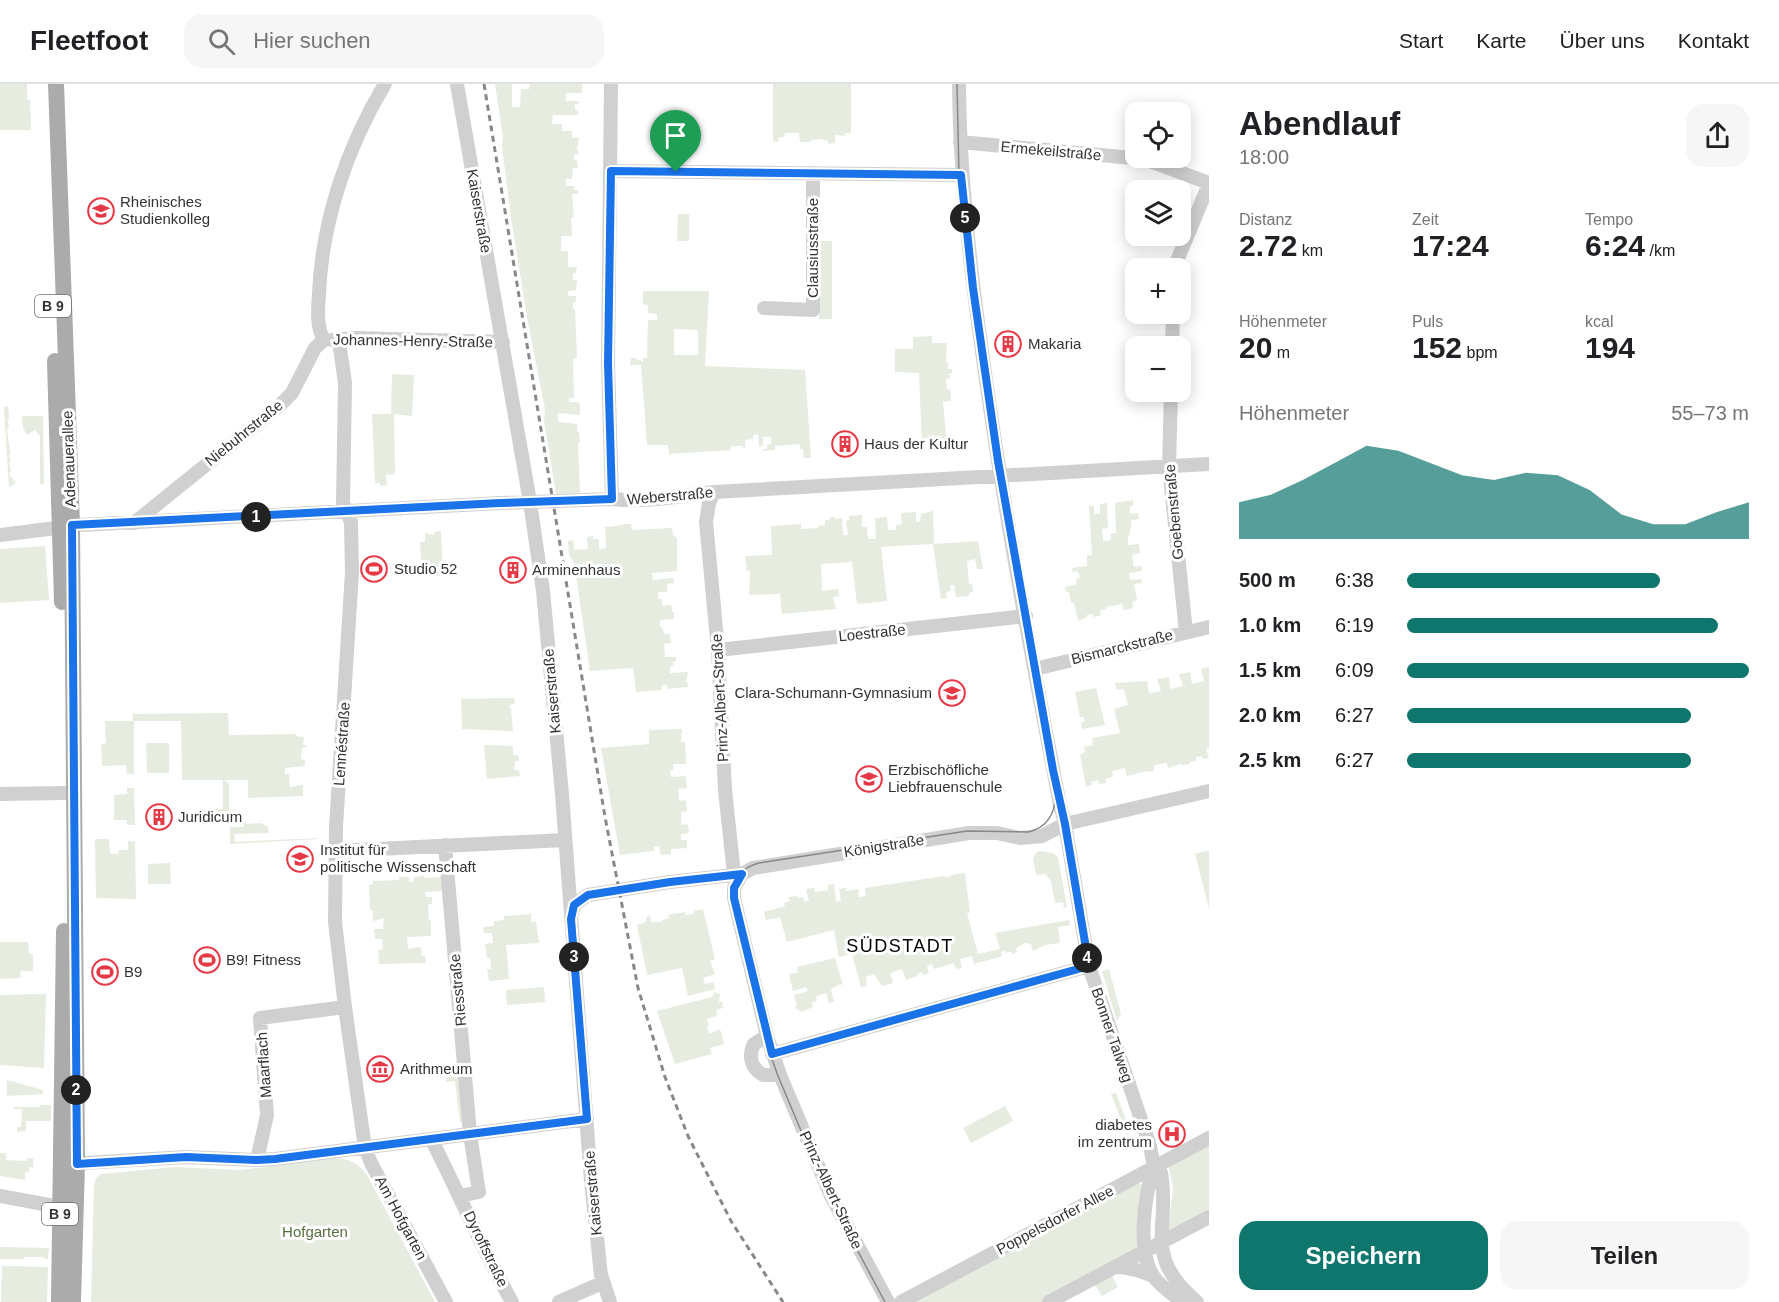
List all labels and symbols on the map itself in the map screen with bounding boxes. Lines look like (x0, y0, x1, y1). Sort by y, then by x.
pin (650, 110, 701, 172)
street label: Ermekeilstraße (1000, 138, 1102, 163)
street label: Kaiserstraße (464, 168, 495, 254)
place label: Rheinisches Studienkolleg (120, 193, 210, 227)
school or university icon: Rheinisches Studienkolleg (86, 196, 116, 226)
street label: Clausiusstraße (804, 198, 821, 298)
pin: 5 (950, 203, 980, 233)
road number: B 9 (35, 295, 71, 317)
building icon: Makaria (993, 329, 1023, 359)
street label: Johannes-Henry-Straße (333, 331, 493, 350)
place label: Makaria (1028, 335, 1082, 352)
street label: Niebuhrstraße (201, 396, 286, 469)
street label: Adenauerallee (58, 410, 79, 508)
building icon: Haus der Kultur (830, 429, 860, 459)
place label: Haus der Kultur (864, 435, 968, 452)
street label: Goebenstraße (1161, 464, 1186, 561)
street label: Weberstraße (626, 483, 714, 508)
pin: 1 (241, 502, 271, 532)
sports icon: Studio 52 (359, 554, 389, 584)
building icon: Arminenhaus (498, 555, 528, 585)
place label: Studio 52 (394, 560, 457, 577)
place label: Arminenhaus (532, 561, 620, 578)
street label: Loestraße (837, 621, 906, 644)
street label: Bismarckstraße (1069, 626, 1174, 667)
street label: Prinz-Albert-Straße (708, 633, 731, 763)
street label: Kaiserstraße (539, 648, 564, 734)
school or university icon: Clara-Schumann-Gymnasium (937, 678, 967, 708)
place label: Clara-Schumann-Gymnasium (734, 684, 932, 701)
street label: Lennéstraße (330, 701, 353, 787)
place label: Erzbischöfliche Liebfrauenschule (888, 761, 1002, 795)
school or university icon: Erzbischöfliche Liebfrauenschule (854, 764, 884, 794)
building icon: Juridicum (144, 802, 174, 832)
place label: Juridicum (178, 808, 242, 825)
street label: Königstraße (843, 831, 925, 860)
place label: Institut für politische Wissenschaft (320, 841, 477, 875)
school or university icon: Institut für politische Wissenschaft (285, 844, 315, 874)
district label: SÜDSTADT (846, 936, 954, 956)
pin: 3 (559, 942, 589, 972)
pin: 4 (1072, 943, 1102, 973)
sports icon: B9! Fitness (192, 945, 222, 975)
place label: B9! Fitness (226, 951, 301, 968)
street label: Riesstraße (446, 953, 469, 1027)
sports icon: B9 (90, 957, 120, 987)
place label: B9 (124, 963, 142, 980)
street label: Bonner Talweg (1088, 985, 1137, 1084)
street label: Maarflach (253, 1032, 274, 1098)
museum icon: Arithmeum (365, 1054, 395, 1084)
place label: Arithmeum (400, 1060, 473, 1077)
pin: 2 (61, 1075, 91, 1105)
place label: diabetes im zentrum (1078, 1116, 1152, 1150)
hospital icon: diabetes im zentrum (1157, 1119, 1187, 1149)
street label: Prinz-Albert-Straße (797, 1128, 866, 1252)
street label: Kaiserstraße (580, 1150, 605, 1236)
street label: Am Hofgarten (372, 1173, 431, 1263)
street label: Poppelsdorfer Allee (993, 1182, 1116, 1258)
road number: B 9 (42, 1203, 78, 1225)
street label: Dyroffstraße (461, 1208, 512, 1289)
park label: Hofgarten (282, 1223, 348, 1240)

